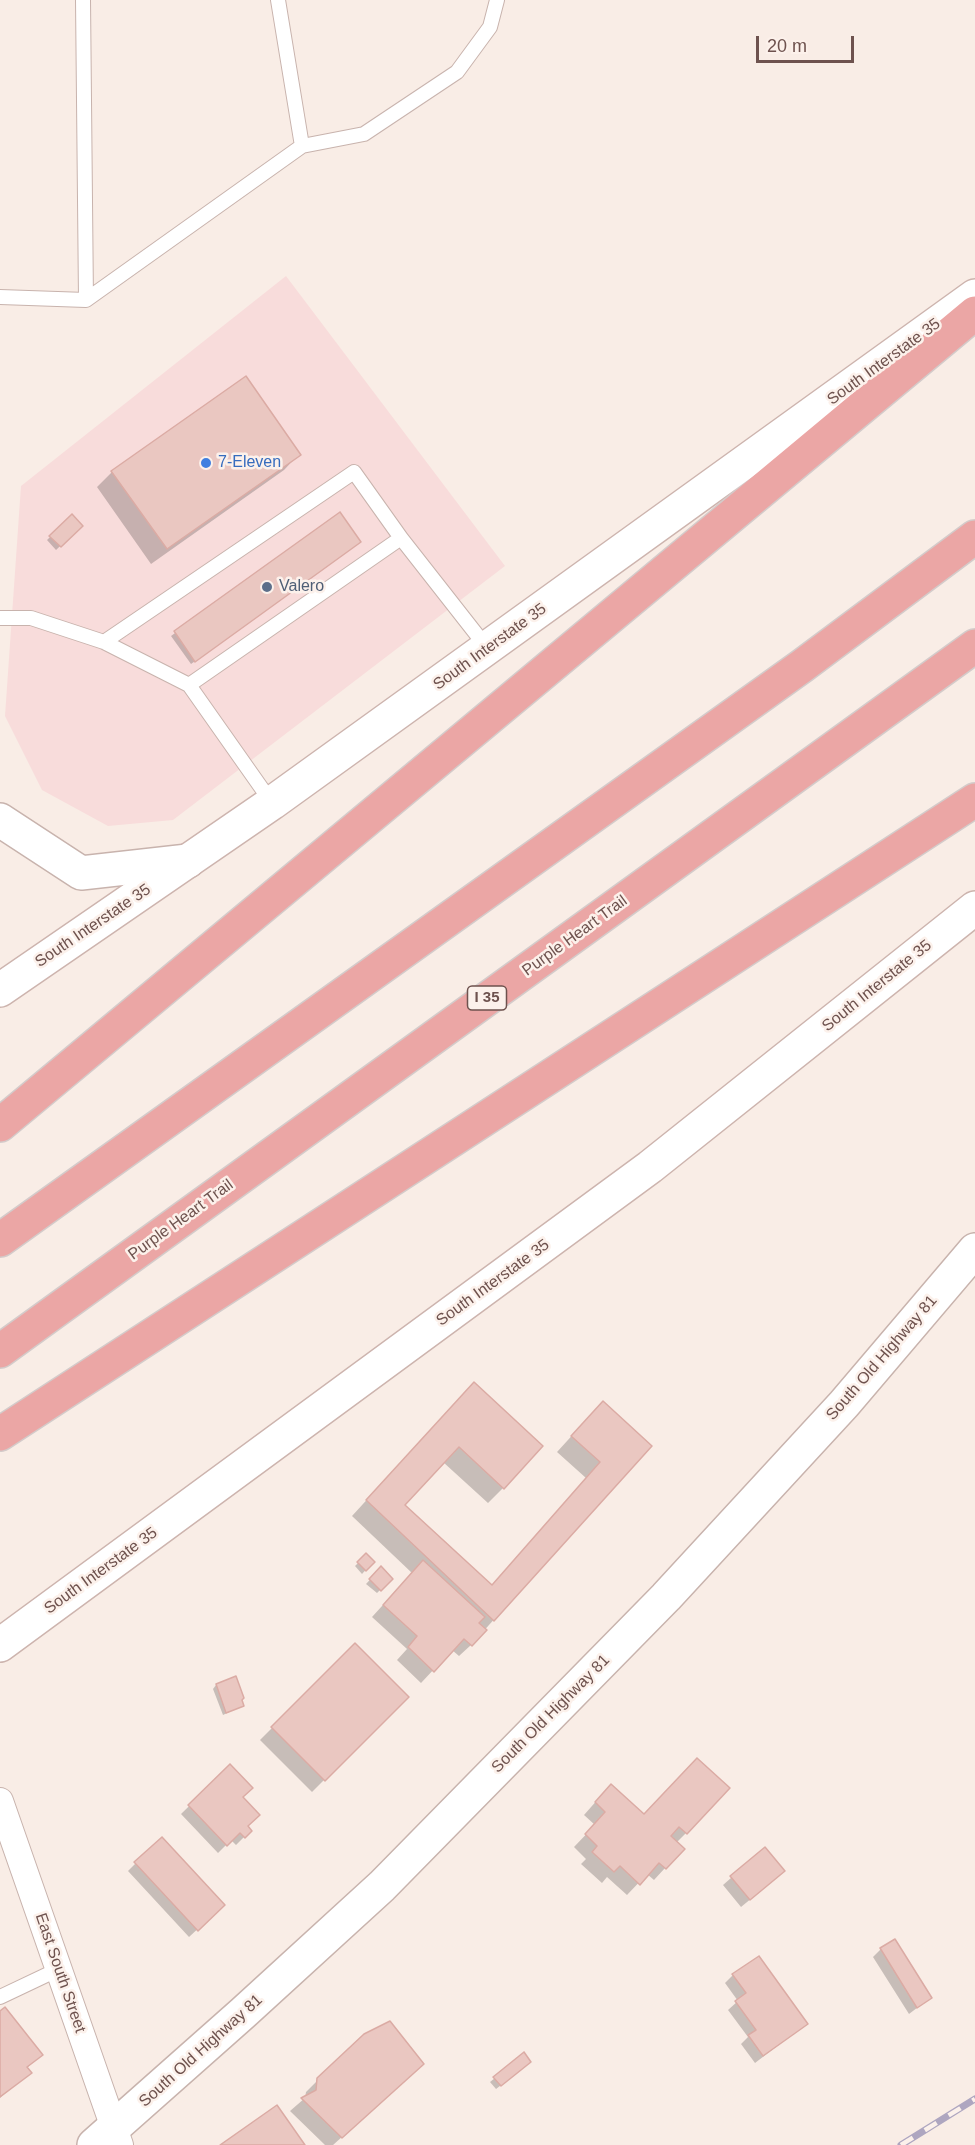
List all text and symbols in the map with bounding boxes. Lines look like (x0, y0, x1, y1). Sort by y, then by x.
scale bar (759, 24, 856, 62)
text: 20 m (767, 36, 807, 56)
street label: South Interstate 35 (824, 314, 944, 410)
place label: 7-Eleven (218, 453, 281, 473)
marker: 7-Eleven (199, 456, 213, 470)
place label: Valero (279, 577, 324, 597)
marker: Valero (260, 580, 274, 594)
street label: South Interstate 35 (430, 599, 550, 695)
street label: South Interstate 35 (32, 880, 154, 972)
street label: Purple Heart Trail (519, 892, 631, 980)
street label: South Interstate 35 (818, 936, 936, 1036)
road number: I 35 (468, 986, 506, 1010)
street label: Purple Heart Trail (125, 1176, 237, 1264)
street label: South Interstate 35 (433, 1235, 553, 1331)
street label: South Old Highway 81 (823, 1292, 941, 1424)
street label: South Interstate 35 (41, 1523, 161, 1619)
street label: South Old Highway 81 (488, 1651, 614, 1777)
street label: East South Street (31, 1911, 89, 2035)
street label: South Old Highway 81 (135, 1991, 267, 2111)

